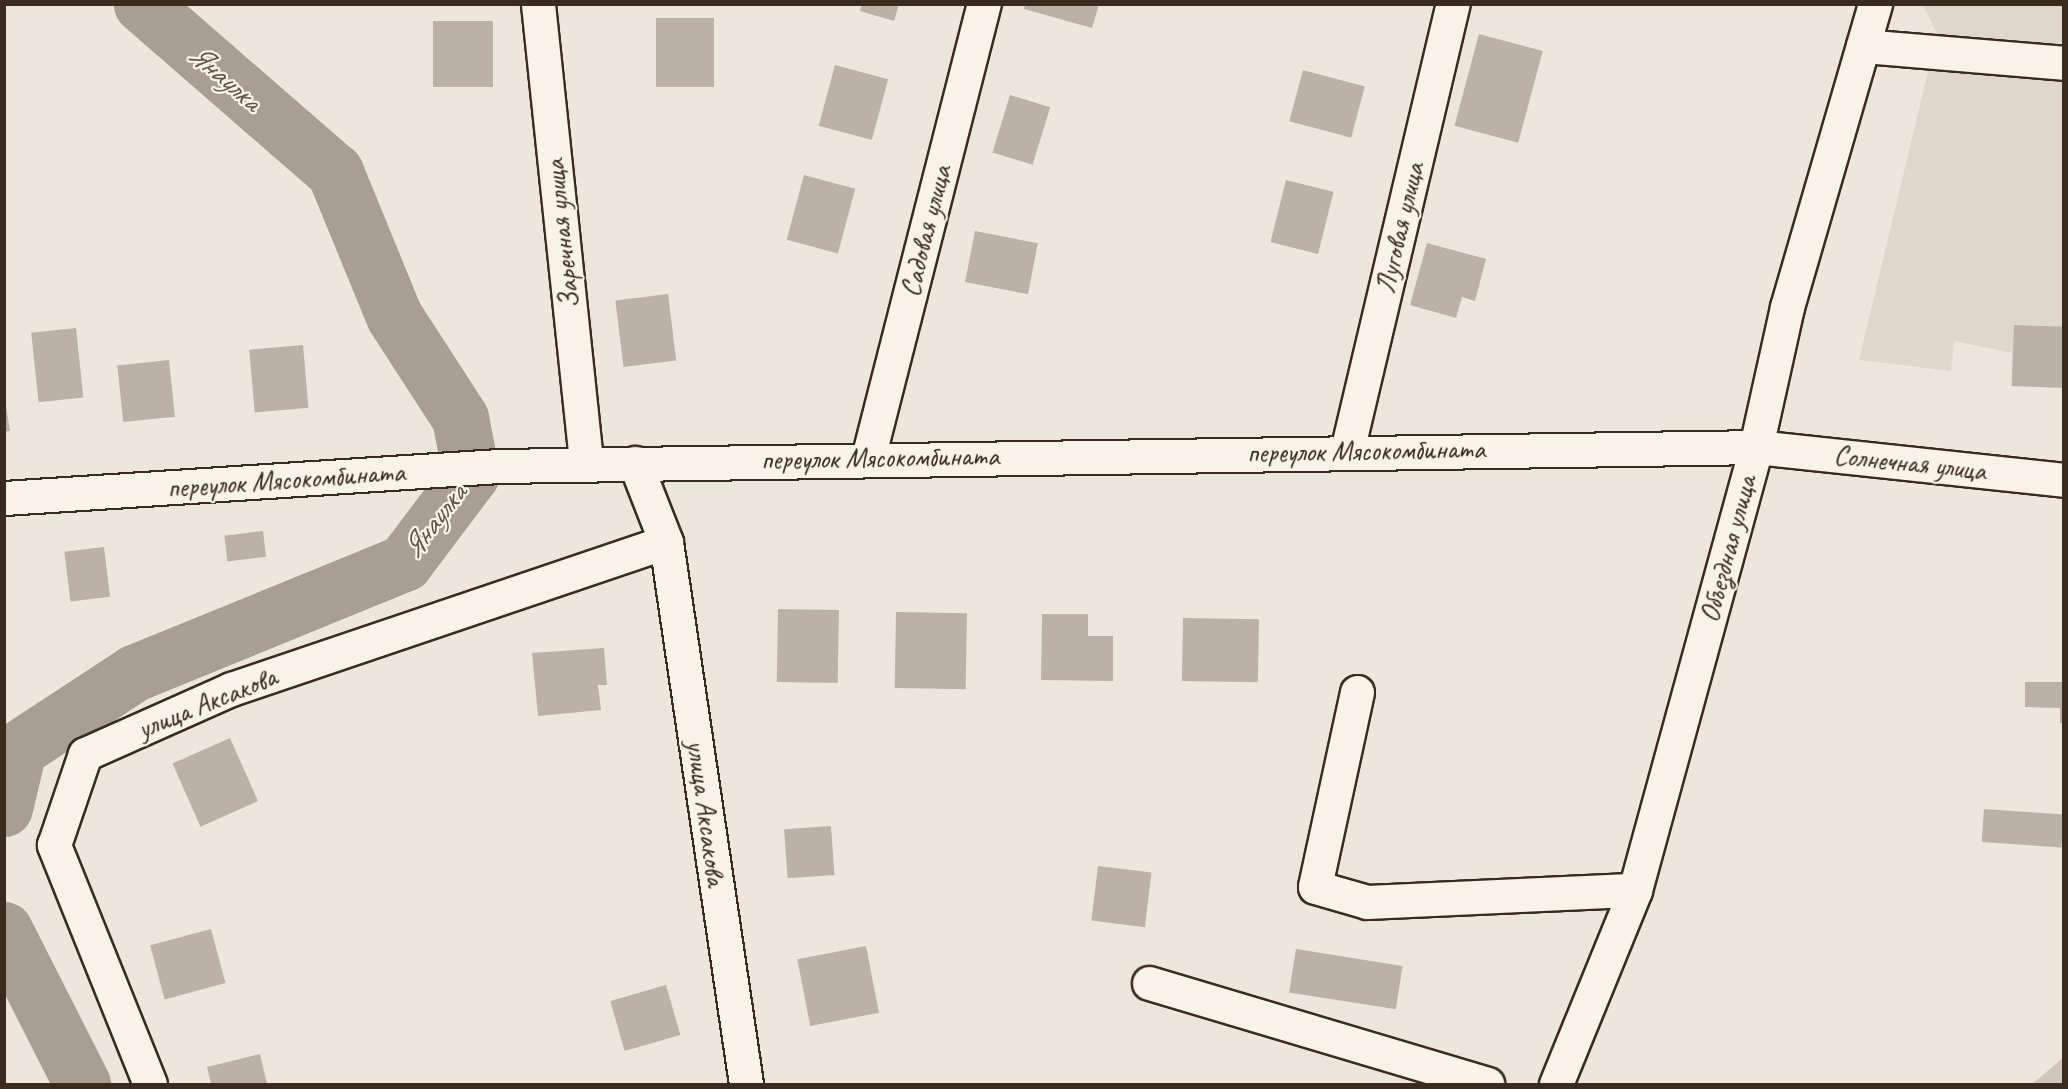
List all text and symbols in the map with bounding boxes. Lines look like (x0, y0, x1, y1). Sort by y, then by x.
water label: Янаулка (181, 36, 269, 118)
street label: Заречная улица (537, 157, 587, 311)
street label: Луговая улица (1369, 159, 1431, 297)
street label: Садовая улица (893, 161, 959, 301)
street label: переулок Мясокомбината (1247, 432, 1485, 470)
street label: Солнечная улица (1831, 438, 1989, 488)
street label: переулок Мясокомбината (761, 439, 999, 477)
street label: переулок Мясокомбината (166, 455, 406, 505)
street label: Объездная улица (1692, 472, 1764, 626)
water label: Янаулка (394, 477, 474, 565)
street label: улица Аксакова (133, 660, 281, 746)
street label: улица Аксакова (679, 738, 733, 888)

